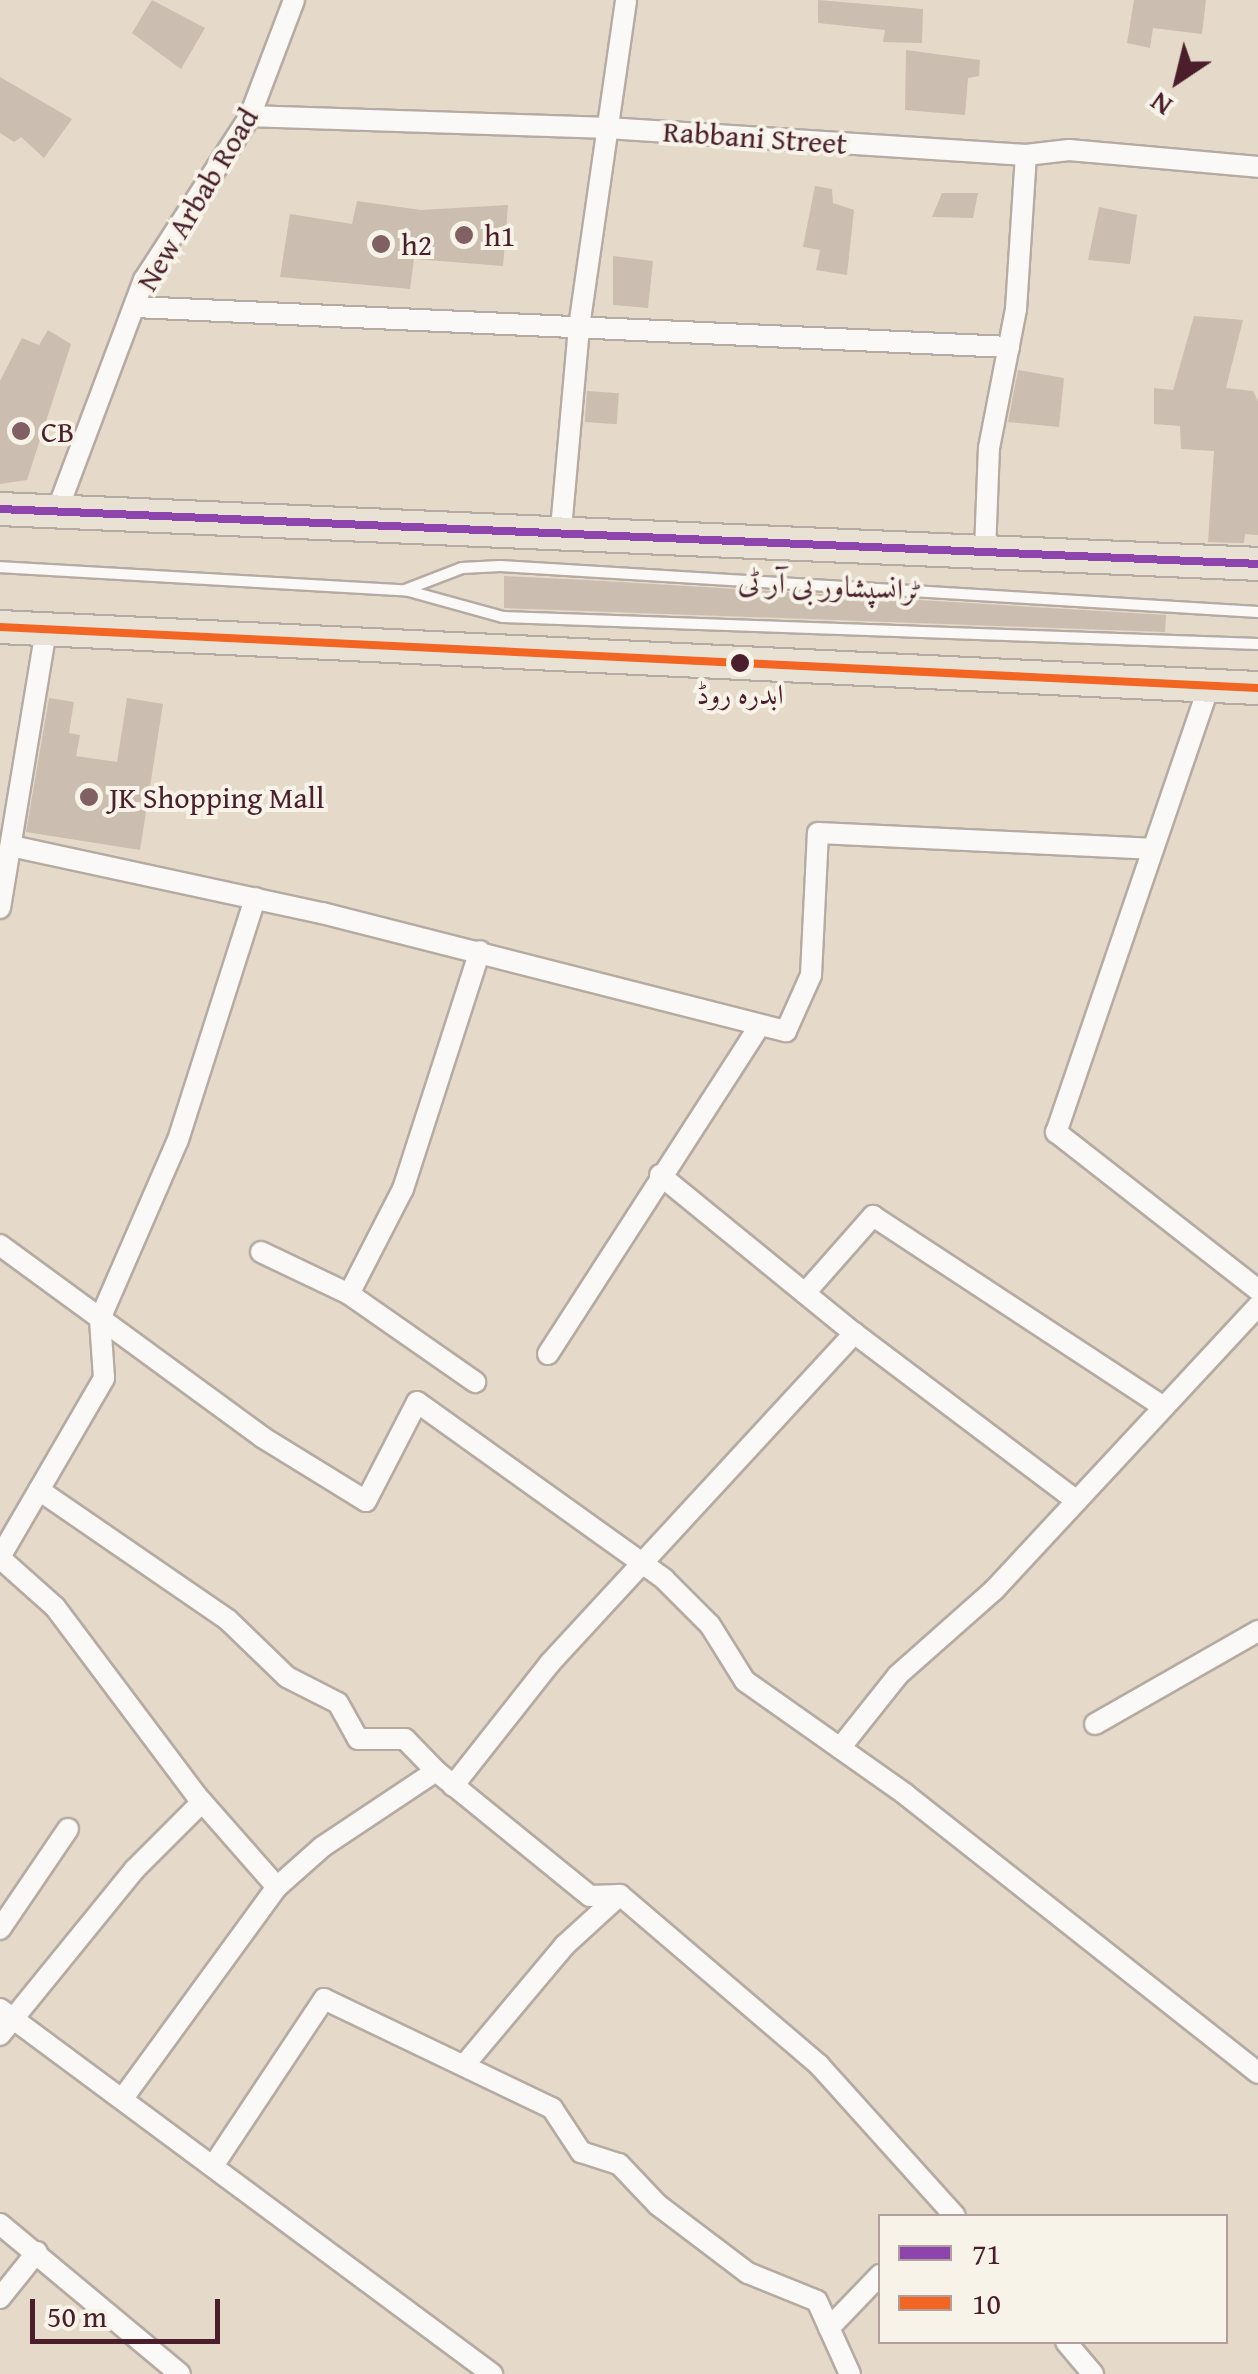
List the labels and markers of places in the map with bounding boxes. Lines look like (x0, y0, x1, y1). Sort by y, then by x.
place label: h1 (484, 217, 515, 253)
marker: h1 (453, 224, 475, 246)
place label: h2 (401, 226, 432, 262)
marker: h2 (370, 233, 392, 255)
place label: CB (41, 413, 74, 449)
marker: CB (10, 420, 32, 442)
marker: ابدرہ روڈ (730, 653, 750, 673)
place label: ابدرہ روڈ (697, 677, 783, 711)
place label: JK Shopping Mall (109, 779, 324, 815)
marker: JK Shopping Mall (78, 786, 100, 808)

